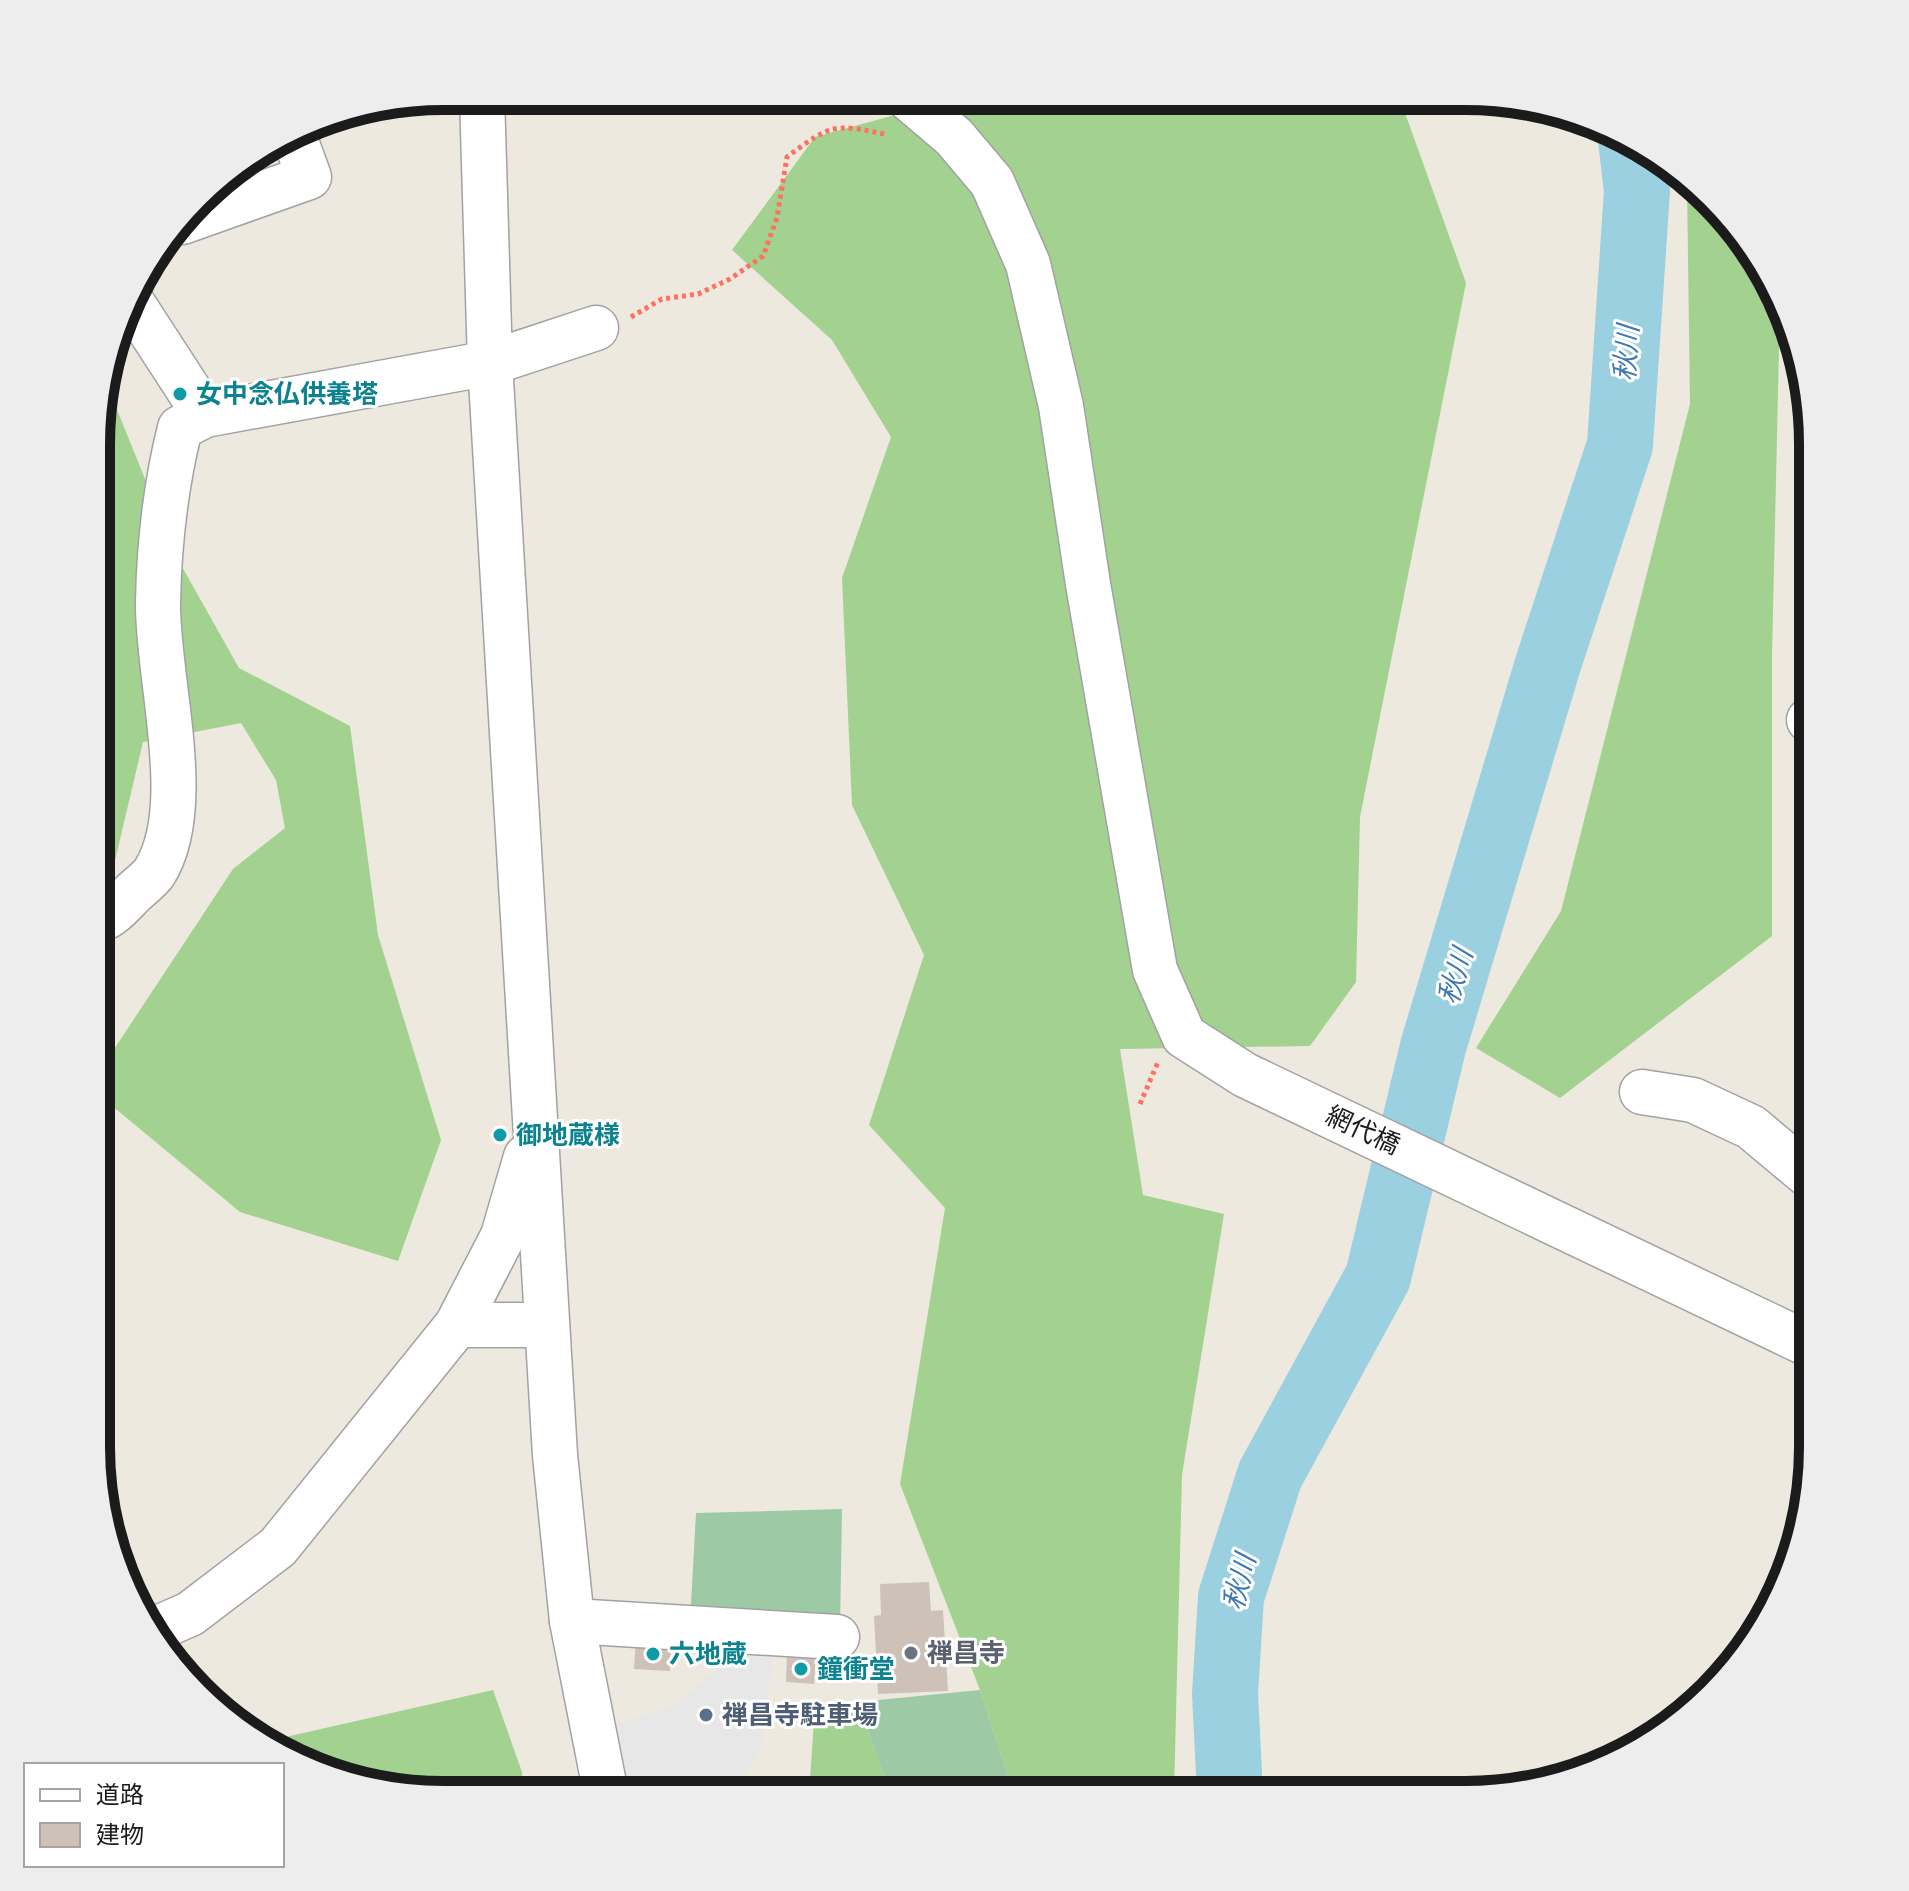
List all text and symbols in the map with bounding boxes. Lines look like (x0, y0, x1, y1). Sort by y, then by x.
water label: 秋川 (1606, 321, 1646, 382)
place label: 女中念仏供養塔 (196, 377, 378, 411)
marker: 女中念仏供養塔 (171, 385, 189, 403)
water label: 秋川 (1430, 941, 1481, 1008)
street label: 網代橋 (1320, 1098, 1406, 1162)
place label: 御地蔵様 (516, 1118, 620, 1152)
marker: 御地蔵様 (491, 1126, 509, 1144)
water label: 秋川 (1215, 1548, 1264, 1614)
place label: 禅昌寺 (927, 1636, 1005, 1670)
place label: 六地蔵 (669, 1637, 747, 1671)
marker: 禅昌寺 (902, 1644, 920, 1662)
marker: 六地蔵 (644, 1645, 662, 1663)
place label: 鐘衝堂 (817, 1652, 895, 1686)
marker: 鐘衝堂 (792, 1660, 810, 1678)
place label: 禅昌寺駐車場 (722, 1698, 878, 1732)
marker: 禅昌寺駐車場 (697, 1706, 715, 1724)
legend (24, 1763, 284, 1867)
text: 道路 (96, 1779, 144, 1810)
text: 建物 (96, 1819, 144, 1850)

